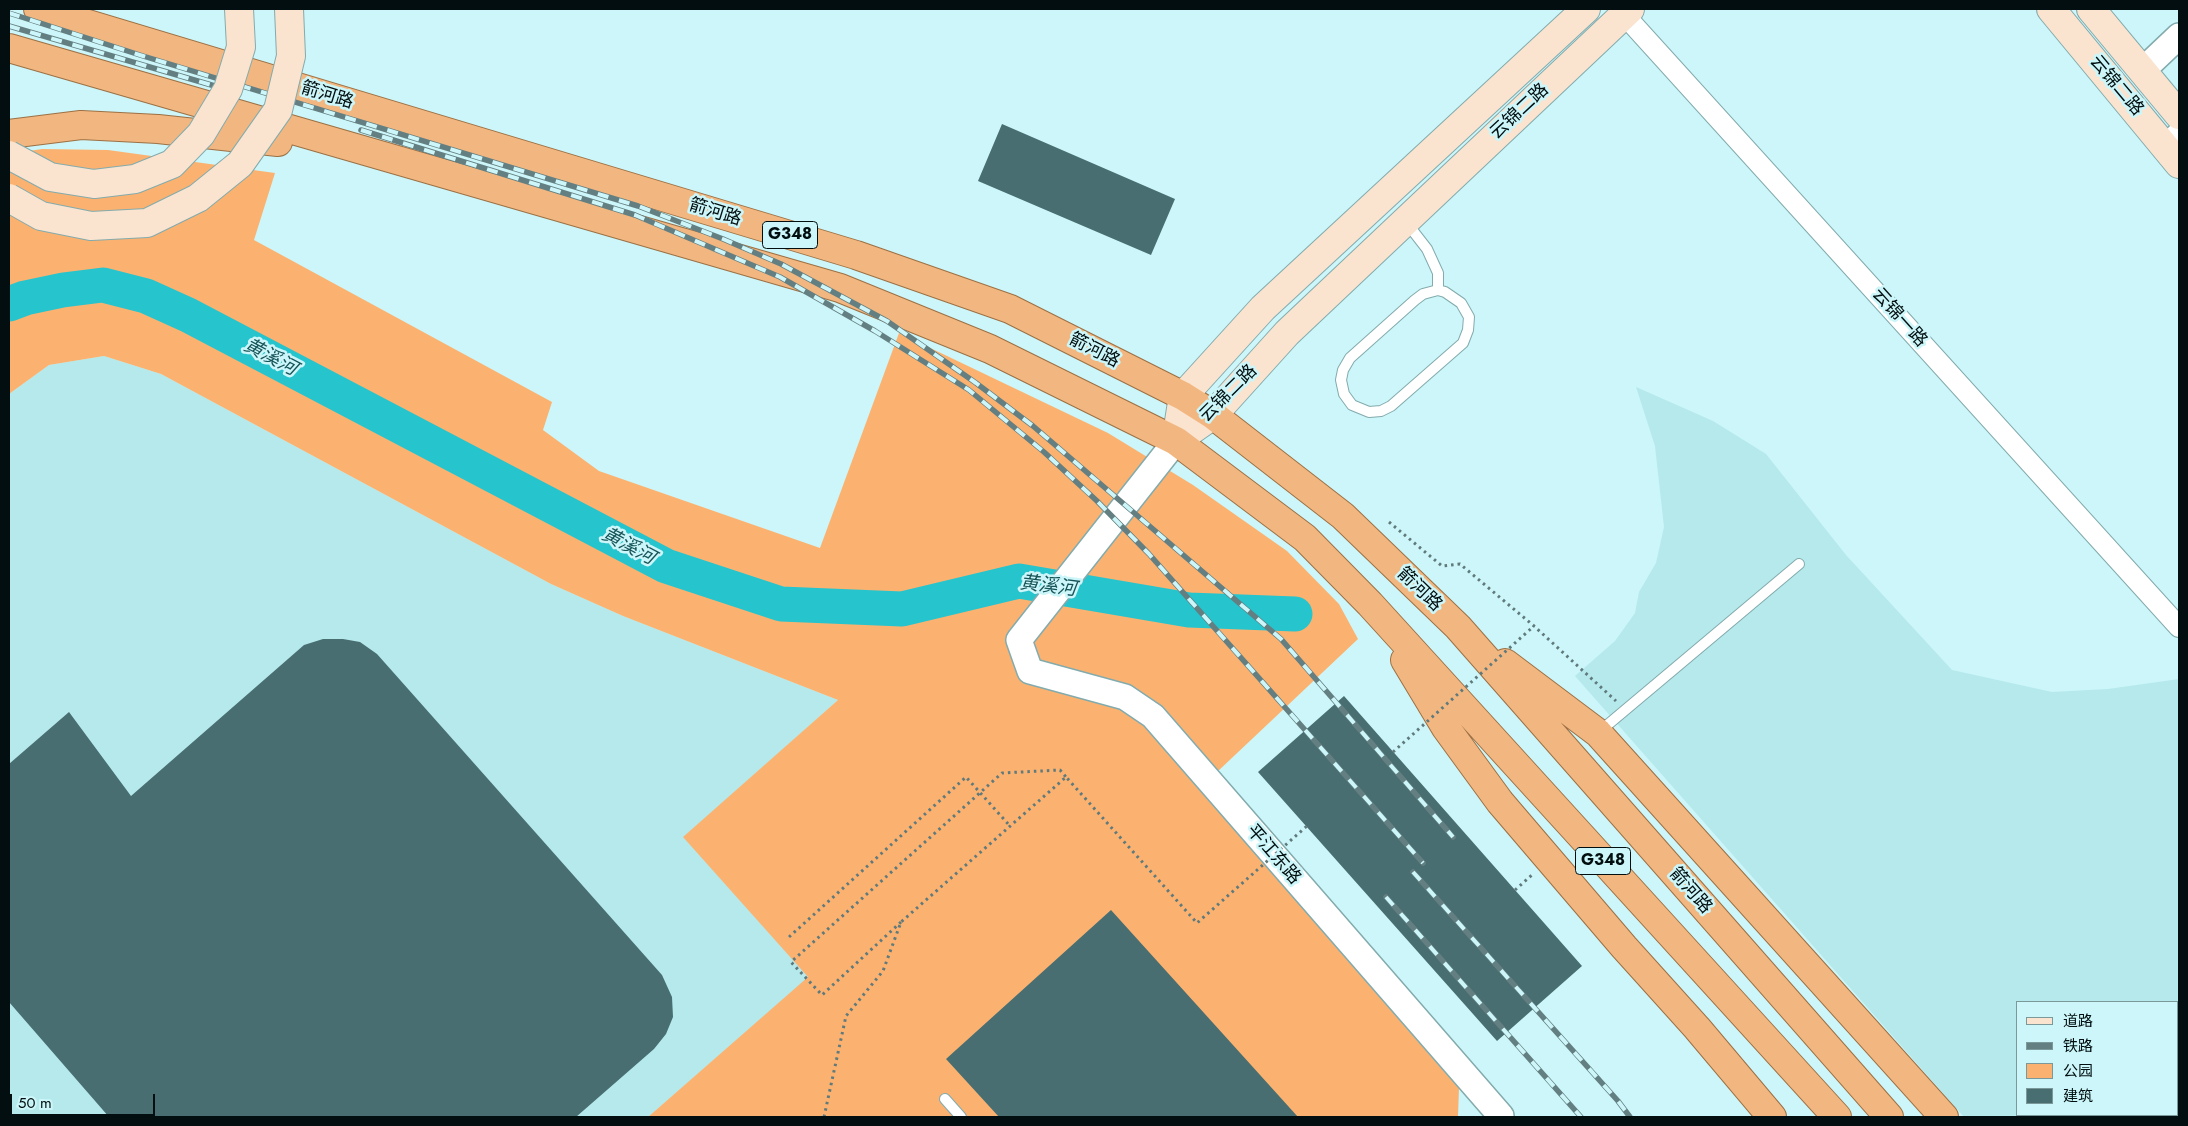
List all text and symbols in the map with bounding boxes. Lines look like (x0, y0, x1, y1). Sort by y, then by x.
street label: 云锦二路 (2085, 51, 2147, 121)
street label: 箭河路 (298, 78, 356, 114)
street label: 云锦二路 (1486, 80, 1554, 144)
street label: 箭河路 (686, 195, 744, 231)
road number: G348 (762, 222, 818, 248)
street label: 云锦一路 (1867, 284, 1931, 352)
street label: 箭河路 (1065, 329, 1123, 373)
water label: 黄溪河 (239, 335, 301, 381)
street label: 云锦二路 (1196, 361, 1262, 427)
water label: 黄溪河 (597, 524, 659, 570)
street label: 箭河路 (1392, 563, 1446, 617)
water label: 黄溪河 (1018, 572, 1078, 602)
street label: 平江东路 (1241, 821, 1305, 889)
road number: G348 (1576, 848, 1630, 874)
street label: 箭河路 (1664, 864, 1716, 918)
legend (2016, 1001, 2178, 1116)
text: 道路 (2063, 1010, 2093, 1032)
text: 铁路 (2063, 1035, 2093, 1057)
text: 公园 (2063, 1060, 2093, 1082)
scale bar (12, 1084, 158, 1116)
text: 建筑 (2063, 1085, 2093, 1107)
text: 50 m (18, 1092, 52, 1114)

